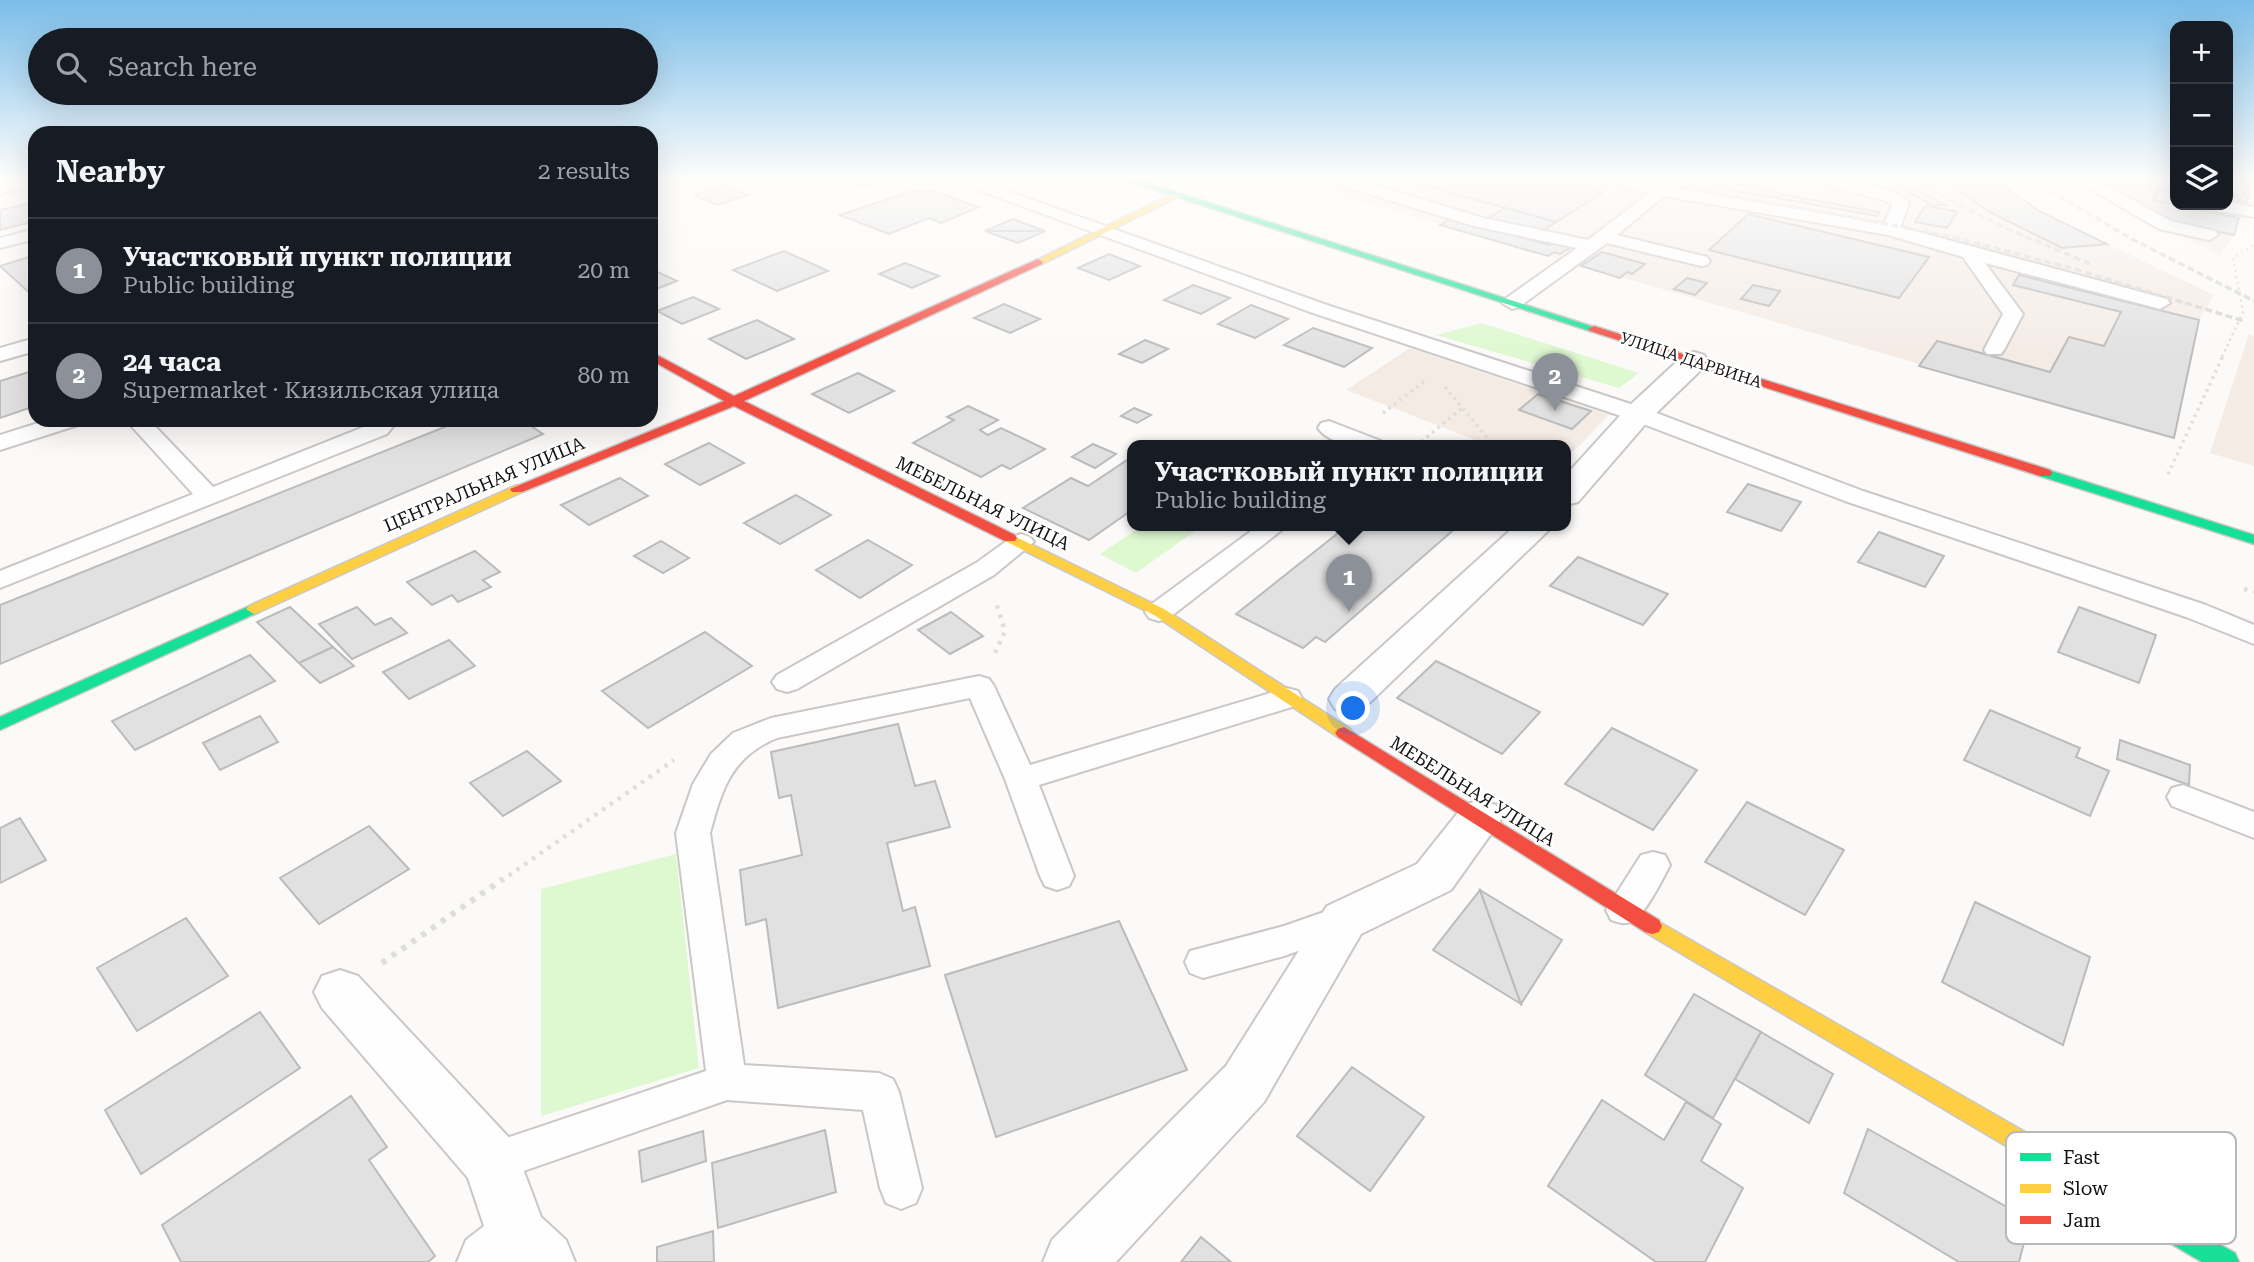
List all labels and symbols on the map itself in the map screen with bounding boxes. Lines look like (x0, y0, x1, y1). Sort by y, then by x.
street label: УЛИЦА ДАРВИНА (1618, 328, 1765, 392)
pin: 2 (1532, 353, 1578, 411)
street label: ЦЕНТРАЛЬНАЯ УЛИЦА (381, 432, 588, 536)
street label: МЕБЕЛЬНАЯ УЛИЦА (893, 452, 1074, 554)
pin: 1 (1326, 554, 1372, 612)
your location (1336, 691, 1370, 725)
street label: МЕБЕЛЬНАЯ УЛИЦА (1387, 732, 1560, 851)
legend (2006, 1132, 2236, 1244)
text: Fast (2063, 1146, 2100, 1169)
text: Slow (2063, 1177, 2108, 1200)
text: Jam (2063, 1209, 2101, 1232)

